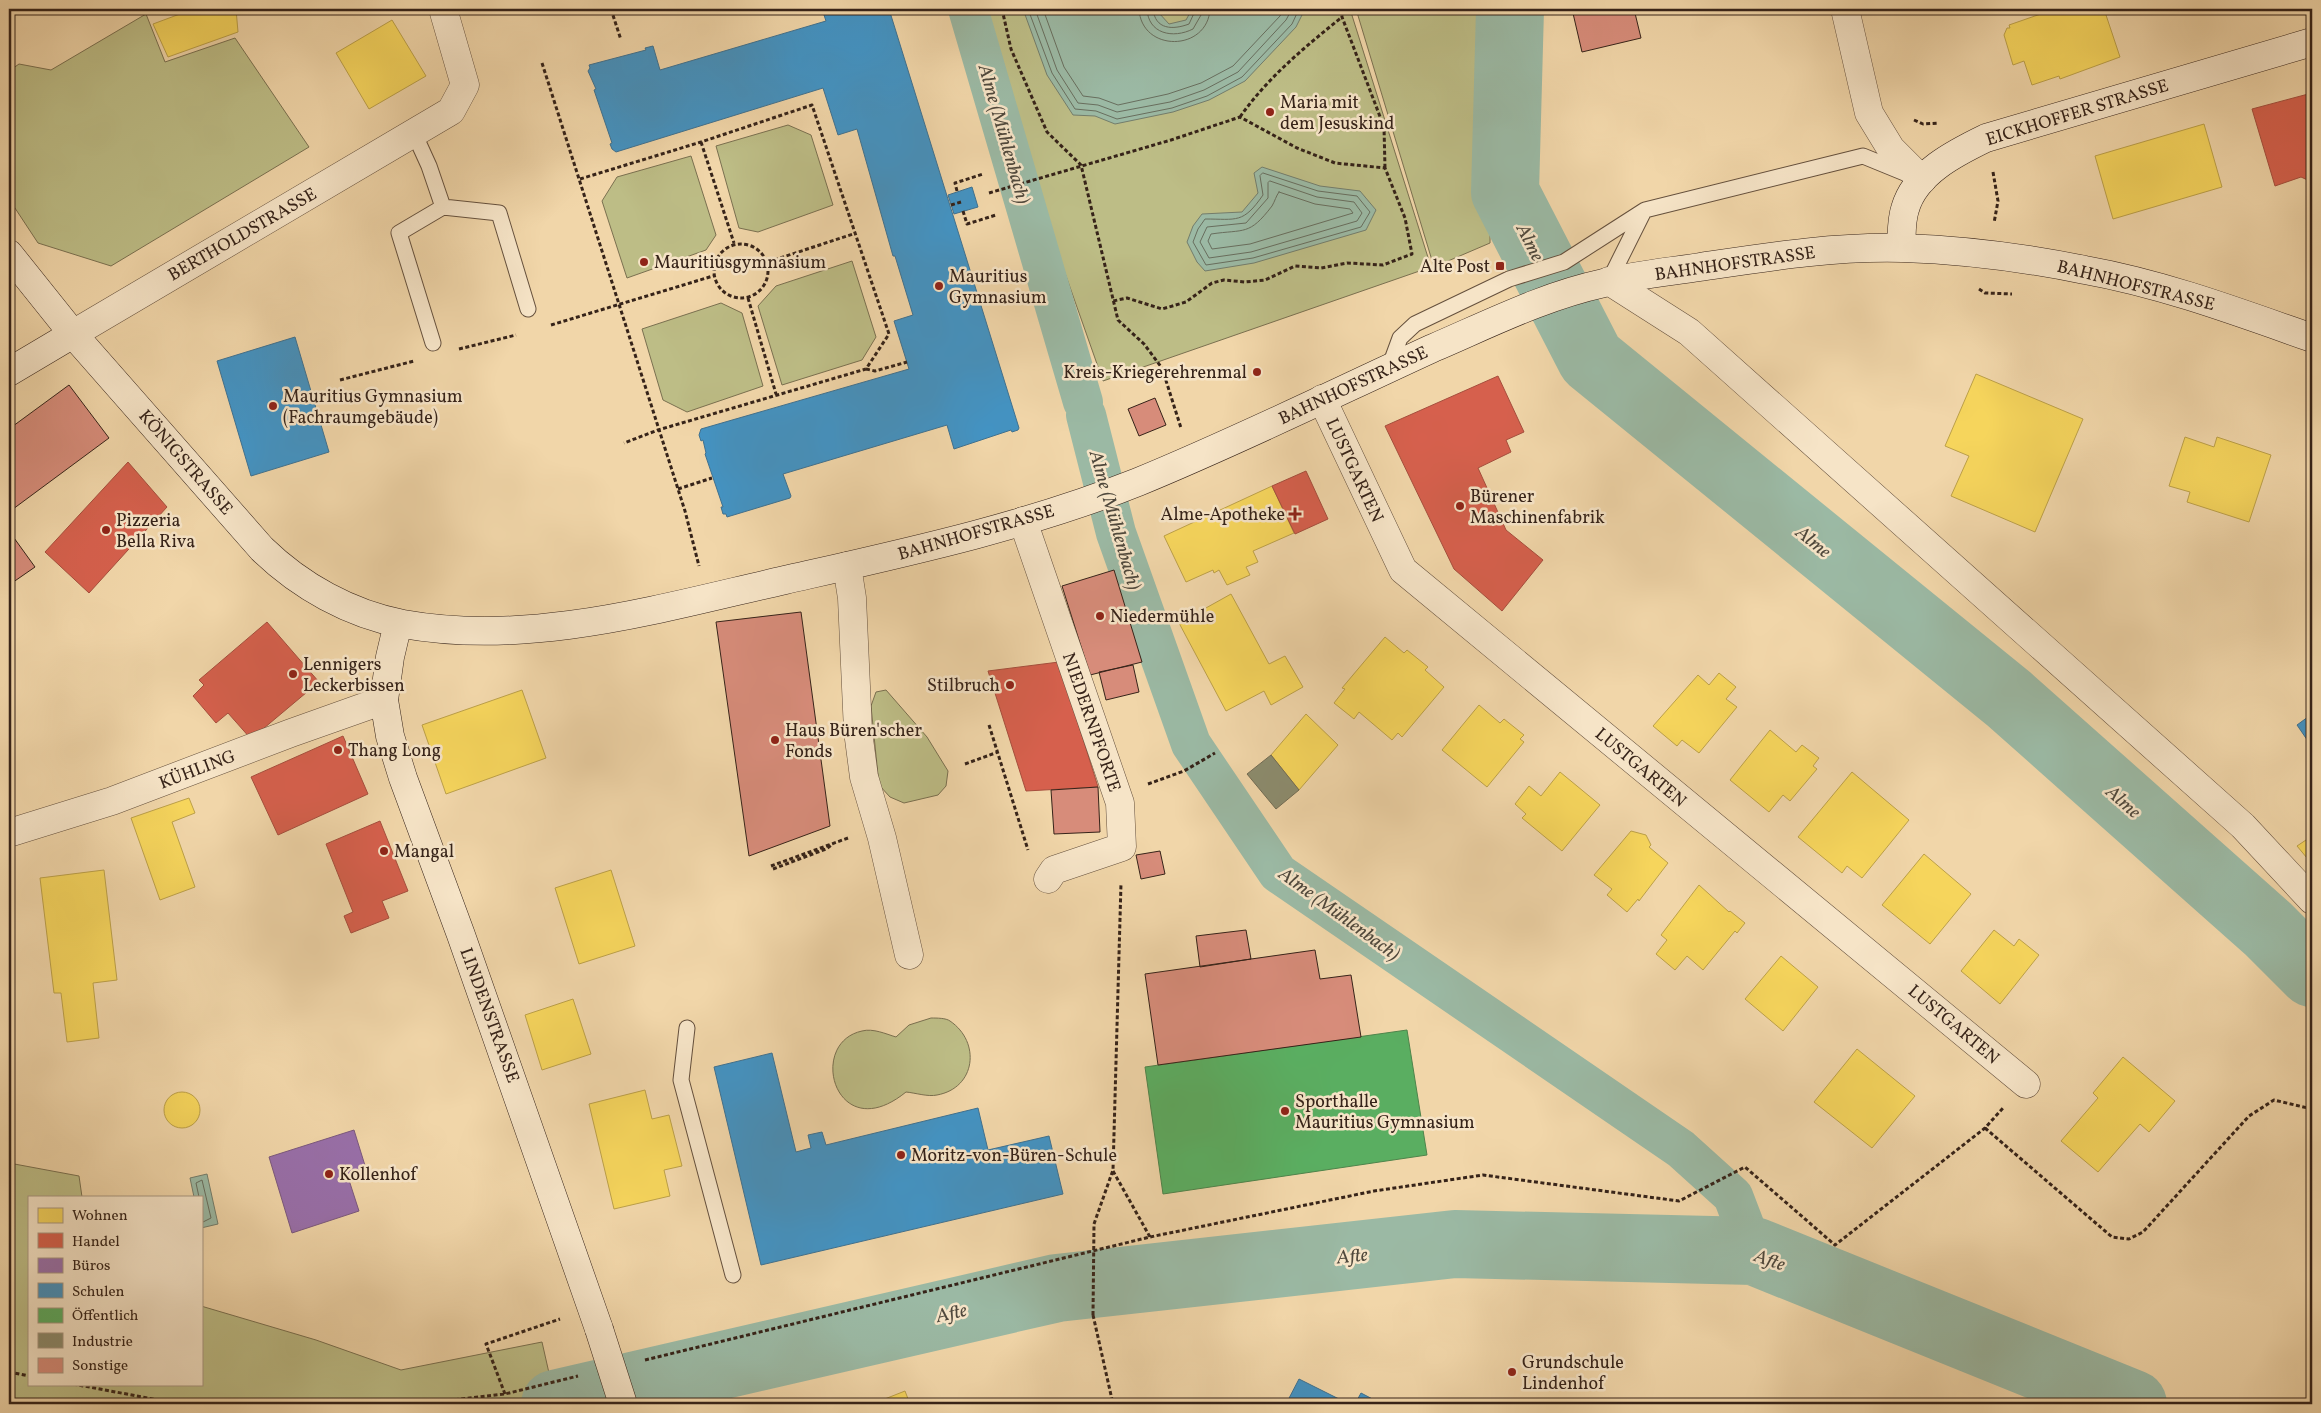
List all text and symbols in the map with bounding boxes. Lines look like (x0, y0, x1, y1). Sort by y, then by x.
water label: Alme (Mühlenbach) (970, 61, 1036, 208)
street label: EICKHOFFER STRASSE (1983, 74, 2172, 153)
place label: Maria mit dem Jesuskind (1280, 91, 1394, 137)
marker: Maria mit dem Jesuskind (1264, 106, 1276, 118)
street label: BERTHOLDSTRASSE (164, 182, 322, 288)
water label: Alme (1508, 219, 1550, 266)
street label: BAHNHOFSTRASSE (1653, 241, 1817, 288)
place label: Mauritiusgymnasium (654, 251, 826, 276)
place label: Alte Post (1420, 255, 1490, 280)
street label: BAHNHOFSTRASSE (2054, 255, 2217, 318)
marker: Mauritiusgymnasium (638, 256, 650, 268)
marker: Alte Post (1494, 260, 1506, 272)
place label: Mauritius Gymnasium (949, 265, 1047, 311)
marker: Mauritius Gymnasium (933, 280, 945, 292)
street label: BAHNHOFSTRASSE (1275, 341, 1432, 432)
place label: Kreis-Kriegerehrenmal (1063, 361, 1247, 386)
marker: Kreis-Kriegerehrenmal (1251, 366, 1263, 378)
place label: Mauritius Gymnasium (Fachraumgebäude) (283, 385, 463, 431)
marker: Mauritius Gymnasium (Fachraumgebäude) (267, 400, 279, 412)
street label: KÖNIGSTRASSE (132, 405, 238, 521)
street label: LUSTGARTEN (1319, 414, 1389, 527)
water label: Alme (Mühlenbach) (1081, 447, 1147, 594)
place label: Bürener Maschinenfabrik (1470, 485, 1605, 531)
street label: BAHNHOFSTRASSE (895, 499, 1058, 568)
marker: Bürener Maschinenfabrik (1454, 500, 1466, 512)
place label: Alme-Apotheke (1161, 503, 1285, 528)
marker: Alme-Apotheke (1289, 508, 1301, 520)
place label: Pizzeria Bella Riva (116, 509, 195, 555)
water label: Alme (1789, 520, 1836, 565)
marker: Pizzeria Bella Riva (100, 524, 112, 536)
place label: Niedermühle (1110, 605, 1214, 630)
marker: Niedermühle (1094, 610, 1106, 622)
street label: NIEDERNPFORTE (1055, 649, 1126, 796)
place label: Lennigers Leckerbissen (303, 653, 405, 699)
marker: Lennigers Leckerbissen (287, 668, 299, 680)
place label: Stilbruch (927, 674, 1000, 699)
marker: Stilbruch (1004, 679, 1016, 691)
place label: Haus Büren'scher Fonds (785, 719, 922, 765)
street label: LUSTGARTEN (1589, 722, 1691, 814)
marker: Haus Büren'scher Fonds (769, 734, 781, 746)
place label: Thang Long (348, 739, 441, 764)
street label: KÜHLING (156, 744, 240, 796)
marker: Thang Long (332, 744, 344, 756)
water label: Alme (2099, 779, 2146, 825)
place label: Mangal (394, 840, 454, 865)
marker: Mangal (378, 845, 390, 857)
water label: Alme (Mühlenbach) (1272, 861, 1405, 968)
street label: LINDENSTRASSE (453, 944, 525, 1087)
street label: LUSTGARTEN (1902, 979, 2004, 1071)
place label: Sporthalle Mauritius Gymnasium (1295, 1090, 1475, 1136)
marker: Sporthalle Mauritius Gymnasium (1279, 1105, 1291, 1117)
place label: Moritz-von-Büren-Schule (911, 1144, 1117, 1169)
marker: Moritz-von-Büren-Schule (895, 1149, 907, 1161)
place label: Kollenhof (339, 1163, 418, 1188)
marker: Kollenhof (323, 1168, 335, 1180)
legend (28, 1196, 202, 1386)
text: Wohnen (72, 1206, 128, 1227)
text: Handel (72, 1232, 120, 1253)
water label: Afte (1334, 1242, 1369, 1272)
water label: Afte (1749, 1243, 1788, 1278)
text: Büros (72, 1256, 111, 1277)
text: Schulen (72, 1282, 125, 1303)
water label: Afte (932, 1298, 970, 1330)
text: Öffentlich (72, 1306, 139, 1327)
text: Industrie (72, 1332, 133, 1353)
place label: Grundschule Lindenhof (1522, 1351, 1624, 1397)
text: Sonstige (72, 1356, 128, 1377)
marker: Grundschule Lindenhof (1506, 1366, 1518, 1378)

